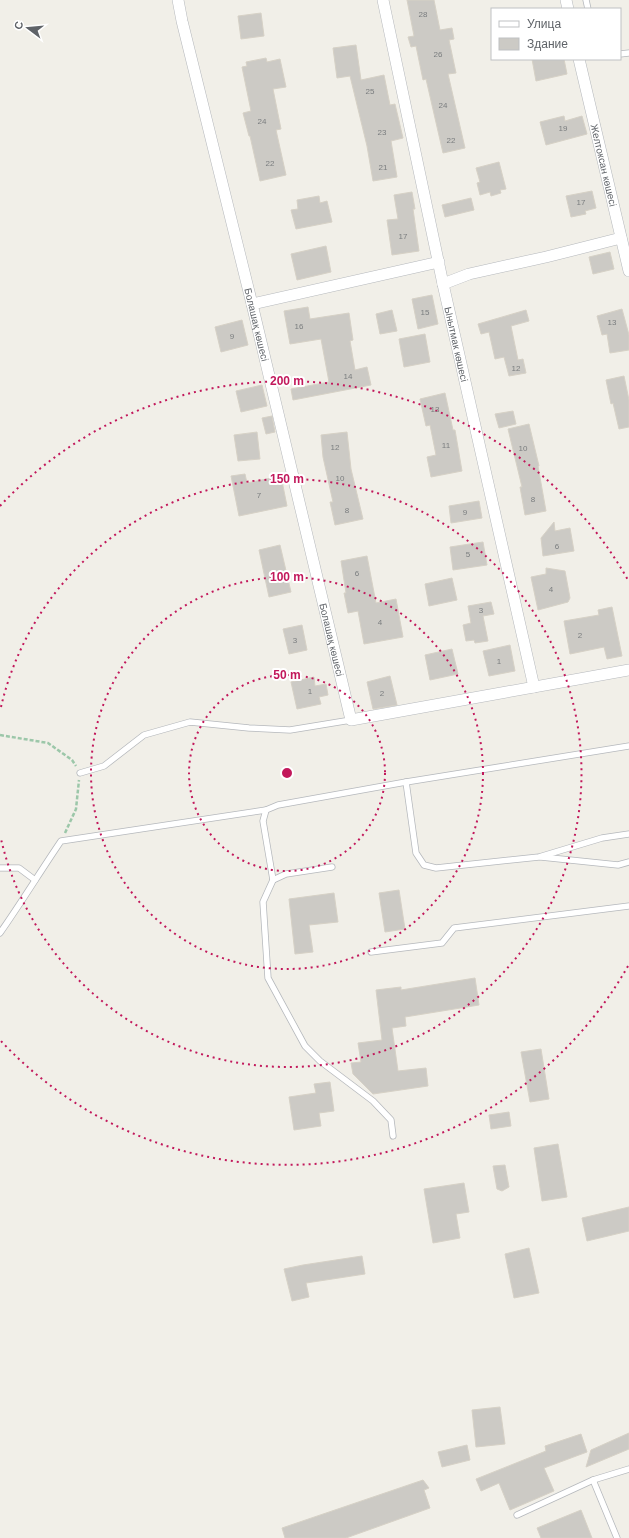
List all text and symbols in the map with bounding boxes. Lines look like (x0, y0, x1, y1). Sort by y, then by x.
north arrow (8, 8, 48, 48)
legend (491, 8, 621, 60)
house number: 28 (419, 10, 428, 19)
text: Улица (527, 17, 561, 31)
text: С (12, 20, 25, 31)
text: Здание (527, 37, 568, 51)
house number: 26 (434, 50, 443, 59)
house number: 25 (366, 87, 375, 96)
house number: 24 (439, 101, 448, 110)
house number: 24 (258, 117, 267, 126)
street label: Желтоксан көшесі (588, 123, 619, 208)
house number: 19 (559, 124, 568, 133)
house number: 23 (378, 128, 387, 137)
house number: 22 (447, 136, 456, 145)
house number: 22 (266, 159, 275, 168)
house number: 21 (379, 163, 388, 172)
house number: 17 (577, 198, 586, 207)
house number: 17 (399, 232, 408, 241)
street label: Болашақ көшесі (242, 287, 270, 362)
street label: Ынытмак көшесі (442, 306, 470, 383)
house number: 15 (421, 308, 430, 317)
house number: 13 (608, 318, 617, 327)
house number: 16 (295, 322, 304, 331)
house number: 9 (230, 332, 235, 341)
house number: 12 (512, 364, 521, 373)
house number: 14 (344, 372, 353, 381)
text: 200 m (270, 374, 304, 388)
house number: 13 (431, 405, 440, 414)
house number: 11 (442, 441, 451, 450)
house number: 12 (331, 443, 340, 452)
house number: 10 (519, 444, 528, 453)
text: 150 m (270, 472, 304, 486)
house number: 10 (336, 474, 345, 483)
house number: 7 (257, 491, 262, 500)
house number: 8 (531, 495, 536, 504)
house number: 8 (345, 506, 350, 515)
house number: 9 (463, 508, 468, 517)
house number: 6 (555, 542, 560, 551)
house number: 5 (466, 550, 471, 559)
house number: 6 (355, 569, 360, 578)
text: 100 m (270, 570, 304, 584)
house number: 4 (549, 585, 554, 594)
street label: Болашақ көшесі (317, 602, 345, 678)
house number: 3 (479, 606, 484, 615)
house number: 4 (378, 618, 383, 627)
house number: 2 (578, 631, 583, 640)
house number: 3 (293, 636, 298, 645)
house number: 1 (497, 657, 502, 666)
text: 50 m (273, 668, 301, 682)
house number: 1 (308, 687, 313, 696)
house number: 2 (380, 689, 385, 698)
centre of rings (280, 766, 294, 780)

